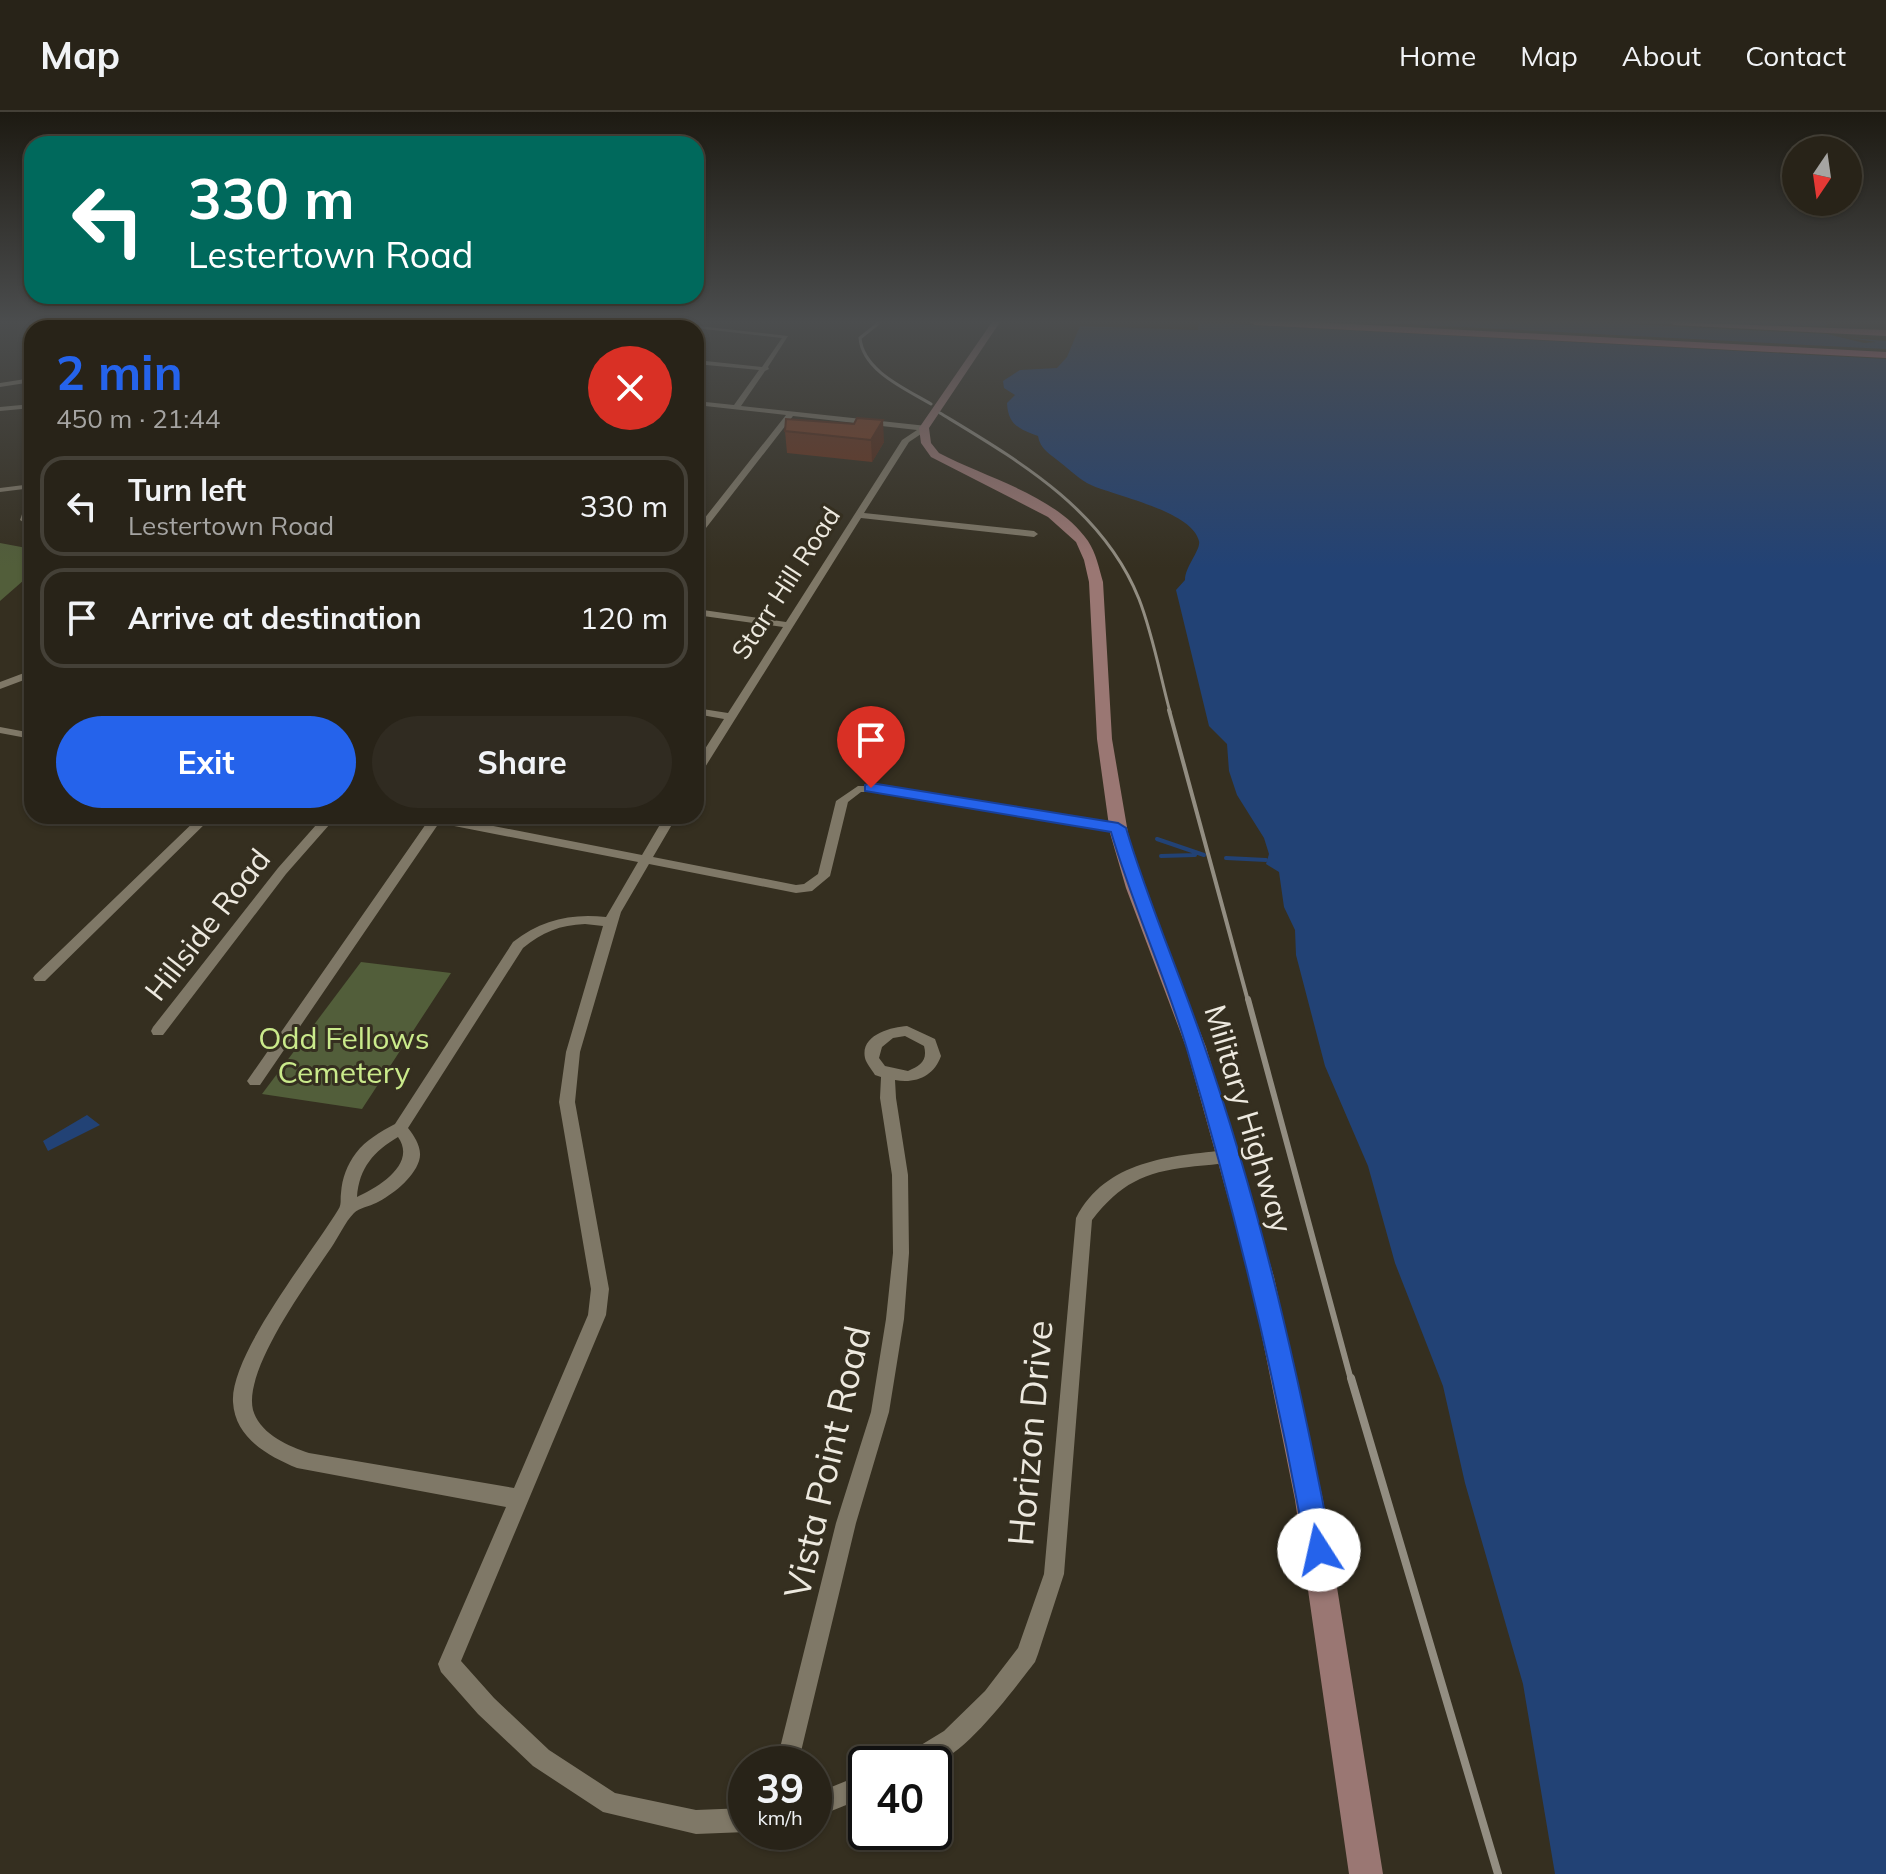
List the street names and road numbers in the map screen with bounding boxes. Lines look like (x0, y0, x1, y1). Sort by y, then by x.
street label: Starr Hill Road (724, 500, 847, 665)
street label: Hillside Road (136, 841, 278, 1008)
street label: Military Highway (1196, 1000, 1302, 1237)
street label: Horizon Drive (997, 1318, 1062, 1548)
street label: Vista Point Road (773, 1321, 880, 1602)

